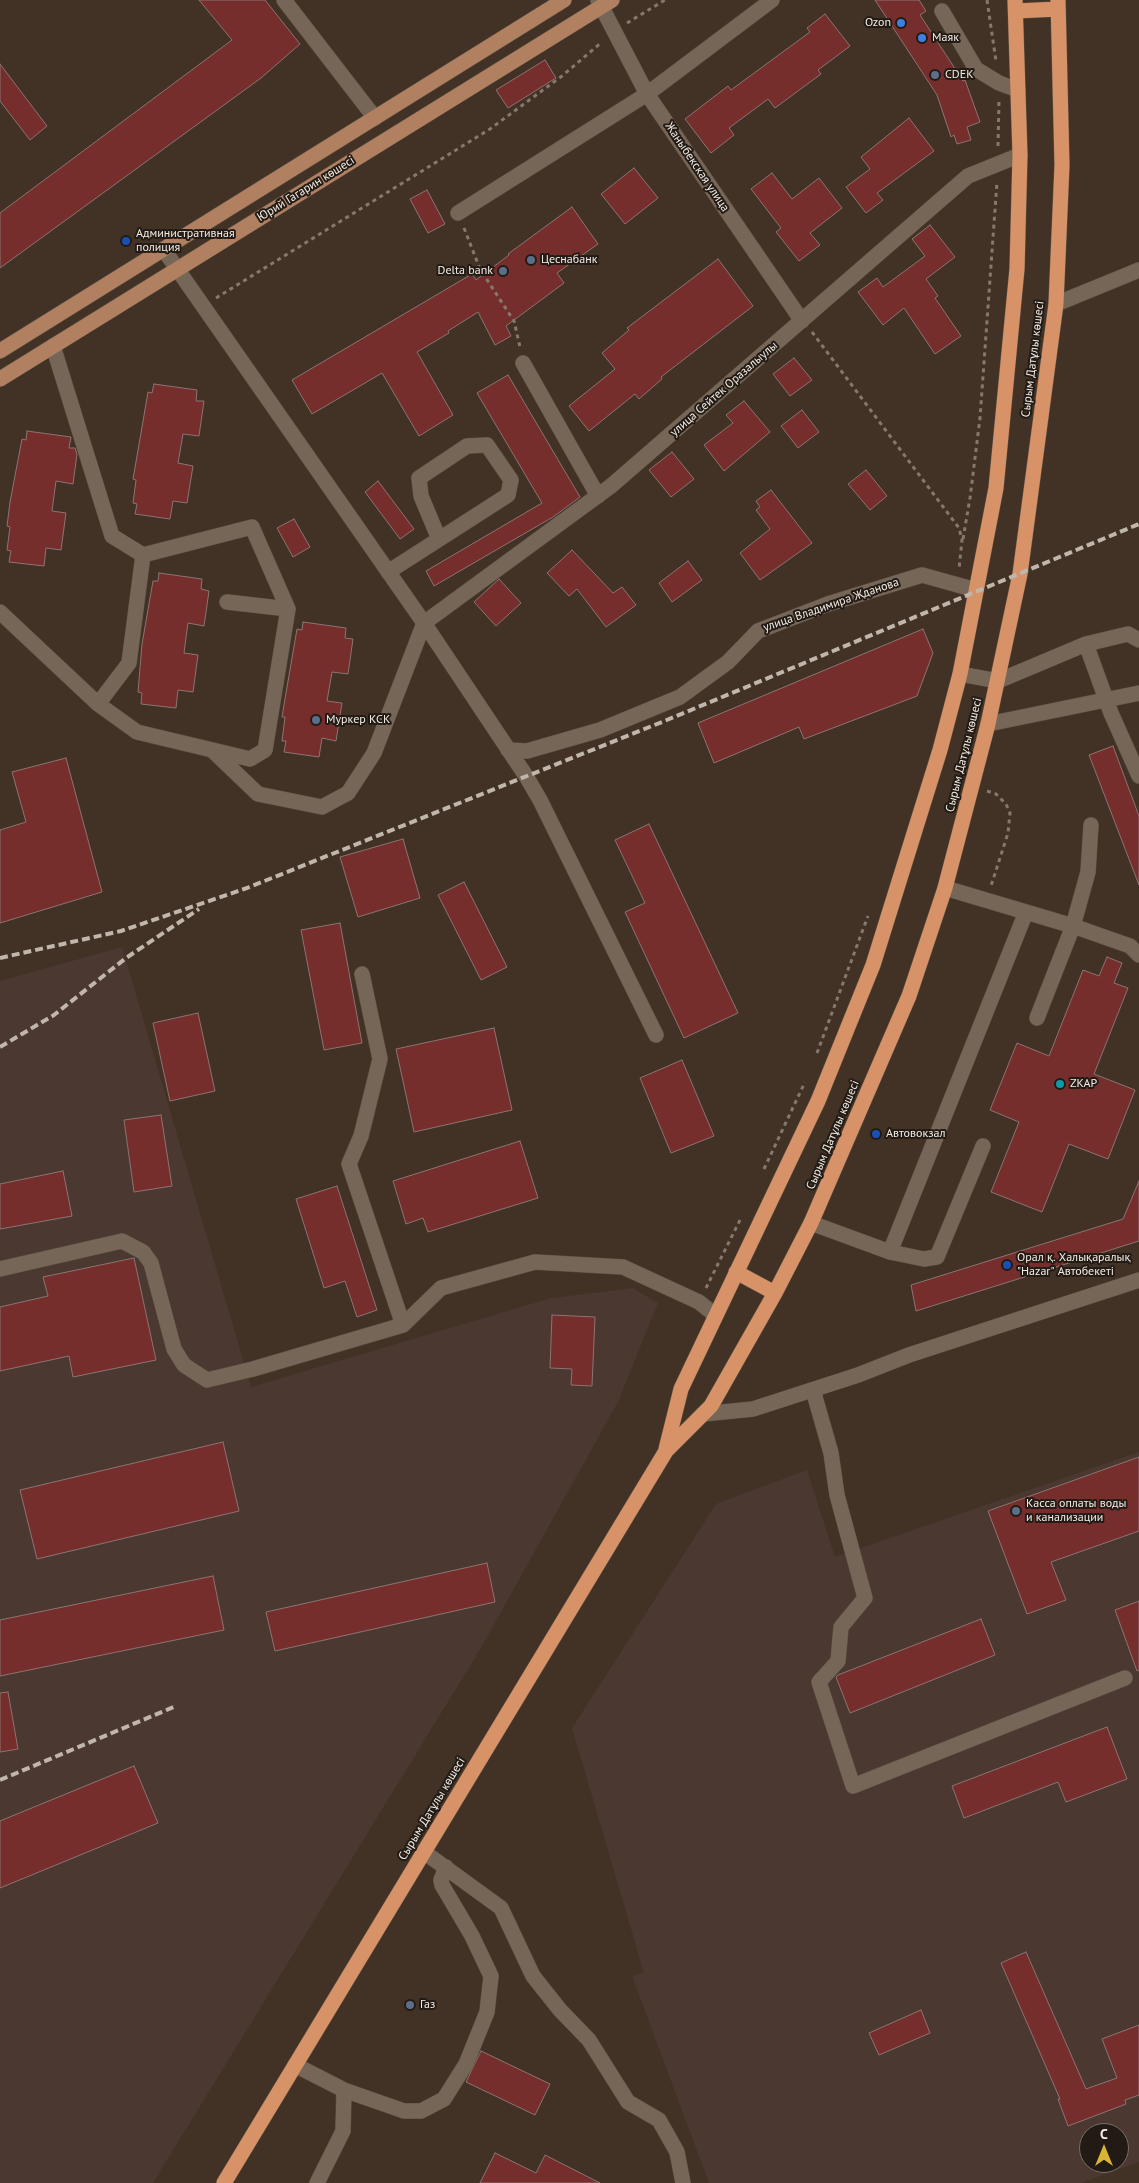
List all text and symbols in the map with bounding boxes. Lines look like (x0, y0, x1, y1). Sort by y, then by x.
place label: Ozon (865, 16, 891, 30)
marker: Ozon (895, 17, 907, 29)
place label: Маяк (932, 31, 959, 45)
marker: Маяк (916, 32, 928, 44)
place label: CDEK (945, 68, 973, 82)
marker: CDEK (929, 69, 941, 81)
street label: Жаныбекская улица (662, 120, 732, 214)
street label: Юрий Гагарин көшесі (255, 153, 357, 225)
place label: Административная полиция (136, 227, 235, 255)
marker: Административная полиция (120, 235, 132, 247)
place label: Цеснабанк (541, 253, 597, 267)
marker: Цеснабанк (525, 254, 537, 266)
place label: Delta bank (438, 264, 493, 278)
marker: Delta bank (497, 265, 509, 277)
street label: Сырым Датұлы көшесі (1019, 300, 1047, 418)
street label: улица Сейтек Оразалыулы (667, 338, 781, 440)
street label: улица Владимира Жданова (761, 575, 901, 635)
street label: Сырым Датұлы көшесі (943, 696, 985, 814)
place label: Муркер КСК (326, 713, 390, 727)
marker: Муркер КСК (310, 714, 322, 726)
place label: ZKAP (1070, 1077, 1097, 1091)
street label: Сырым Датұлы көшесі (803, 1078, 863, 1192)
marker: ZKAP (1054, 1078, 1066, 1090)
place label: Автовокзал (886, 1127, 945, 1141)
marker: Автовокзал (870, 1128, 882, 1140)
place label: Орал қ. Халықаралық "Hazar" Автобекеті (1017, 1251, 1131, 1279)
marker: Орал қ. Халықаралық "Hazar" Автобекеті (1001, 1259, 1013, 1271)
place label: Касса оплаты воды и канализации (1026, 1497, 1126, 1525)
marker: Касса оплаты воды и канализации (1010, 1505, 1022, 1517)
street label: Сырым Датұлы көшесі (396, 1755, 468, 1863)
place label: Газ (420, 1998, 435, 2012)
marker: Газ (404, 1999, 416, 2011)
north arrow (1079, 2123, 1129, 2173)
text: С (1100, 2125, 1108, 2143)

